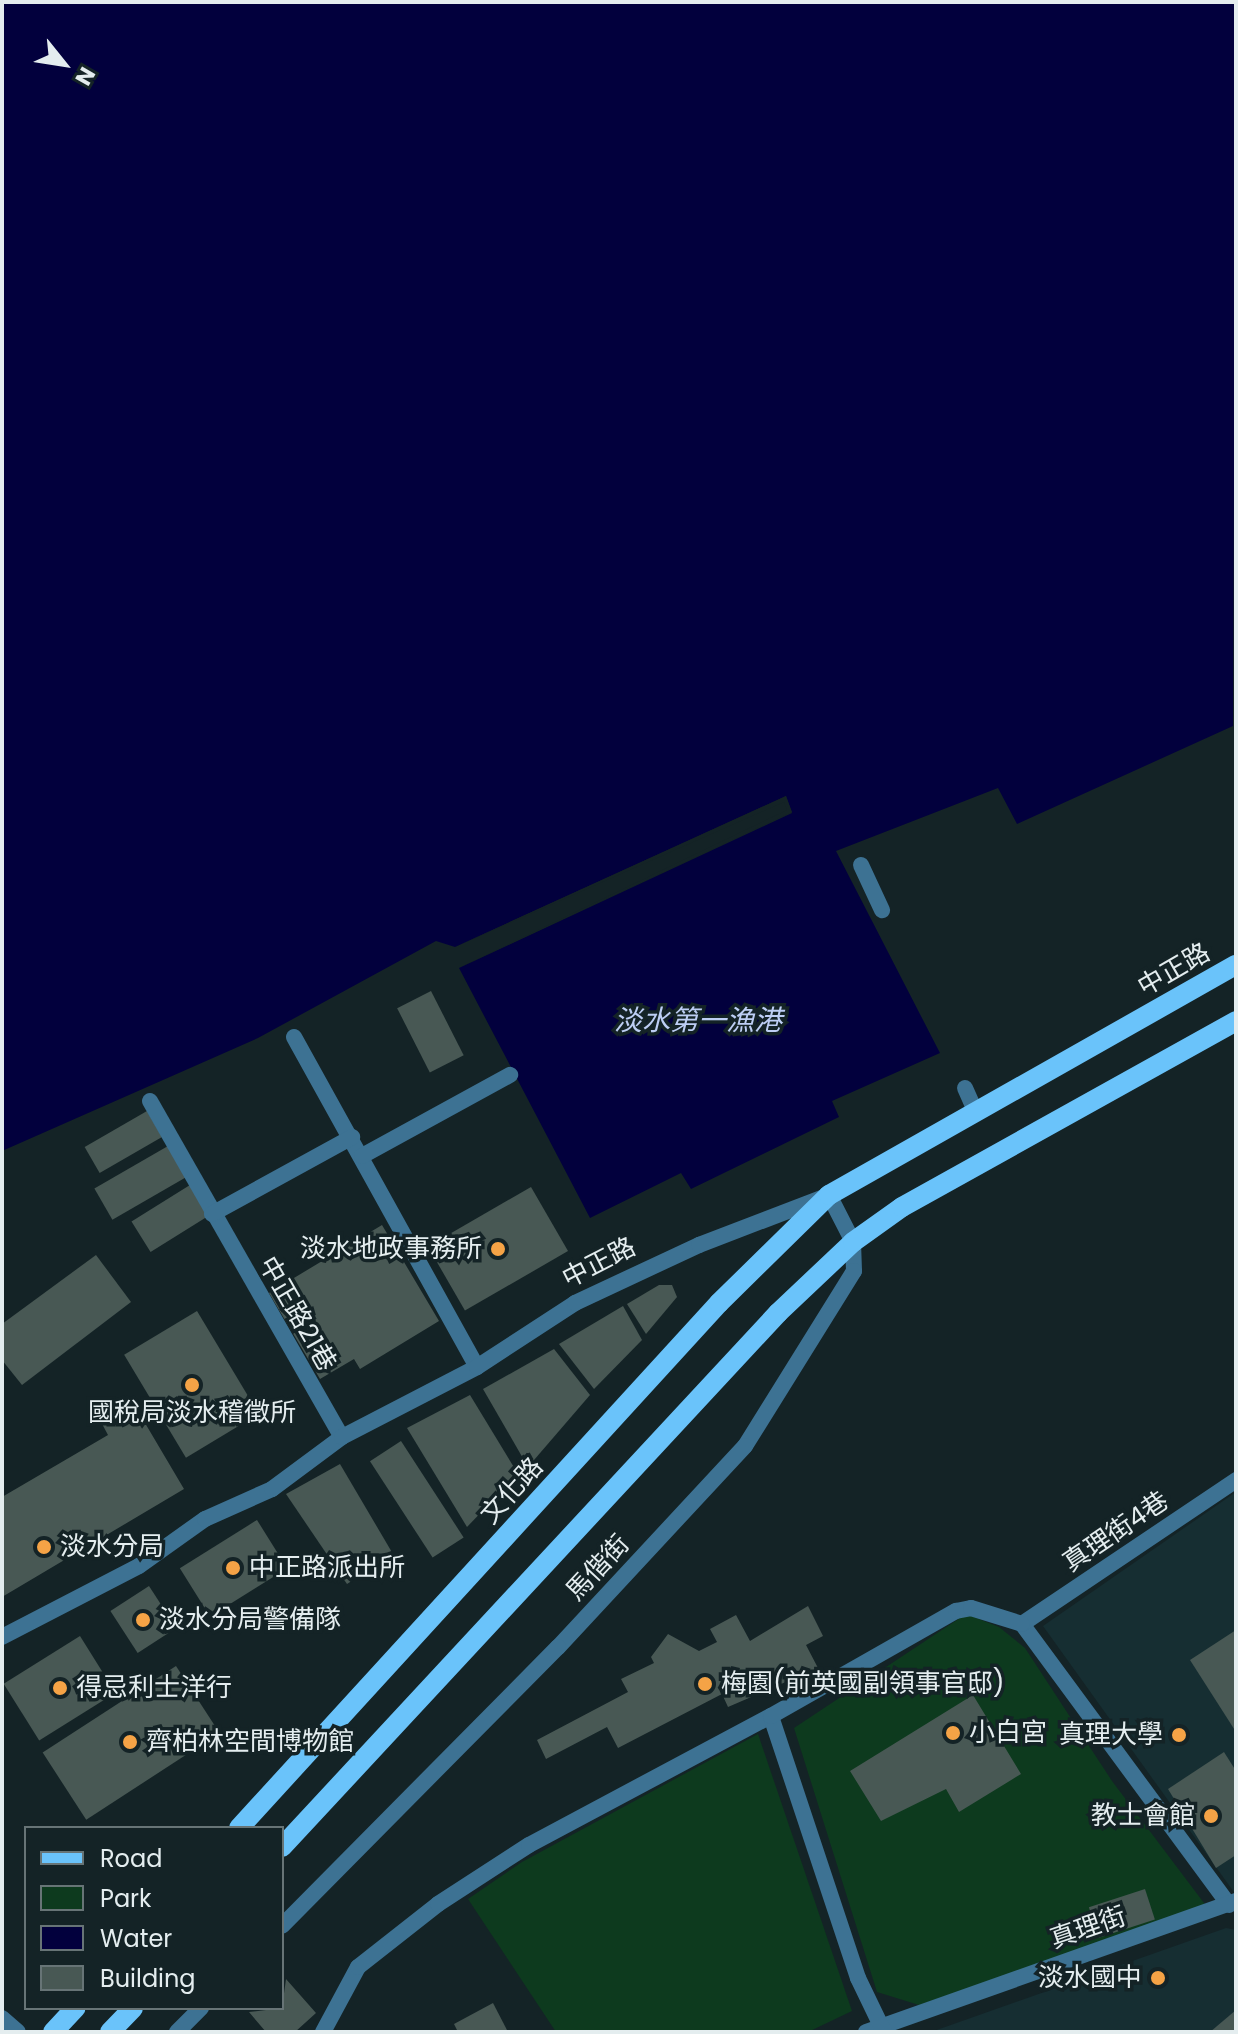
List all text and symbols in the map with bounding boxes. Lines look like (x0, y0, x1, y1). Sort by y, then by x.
north arrow (24, 24, 104, 104)
text: N (68, 61, 103, 91)
street label: 中正路 (1132, 937, 1216, 1003)
water label: 淡水第一漁港 (614, 1004, 782, 1038)
street label: 中正路 (557, 1231, 641, 1295)
place label: 淡水地政事務所 (300, 1233, 482, 1265)
marker: 淡水地政事務所 (489, 1240, 507, 1258)
street label: 中正路21巷 (252, 1251, 342, 1377)
marker: 國稅局淡水稽徵所 (183, 1376, 201, 1394)
place label: 國稅局淡水稽徵所 (88, 1397, 296, 1429)
street label: 文化路 (474, 1452, 550, 1530)
street label: 真理街4巷 (1057, 1485, 1175, 1579)
street label: 馬偕街 (560, 1529, 636, 1607)
place label: 淡水分局 (60, 1531, 164, 1563)
marker: 淡水分局 (35, 1538, 53, 1556)
place label: 中正路派出所 (249, 1552, 405, 1584)
marker: 中正路派出所 (224, 1559, 242, 1577)
place label: 淡水分局警備隊 (159, 1604, 341, 1636)
marker: 淡水分局警備隊 (134, 1611, 152, 1629)
place label: 梅園(前英國副領事官邸) (721, 1668, 1005, 1700)
place label: 得忌利士洋行 (76, 1672, 232, 1704)
marker: 梅園(前英國副領事官邸) (696, 1675, 714, 1693)
marker: 得忌利士洋行 (51, 1679, 69, 1697)
place label: 小白宮 (969, 1717, 1047, 1749)
place label: 真理大學 (1059, 1719, 1163, 1751)
marker: 小白宮 (944, 1724, 962, 1742)
place label: 齊柏林空間博物館 (146, 1726, 354, 1758)
marker: 真理大學 (1170, 1726, 1188, 1744)
marker: 齊柏林空間博物館 (121, 1733, 139, 1751)
place label: 教士會館 (1091, 1800, 1195, 1832)
marker: 教士會館 (1202, 1807, 1220, 1825)
legend (24, 1826, 284, 2010)
text: Road (100, 1842, 162, 1875)
text: Park (100, 1882, 151, 1915)
street label: 真理街 (1046, 1901, 1130, 1955)
text: Water (100, 1922, 172, 1955)
text: Building (100, 1962, 196, 1995)
place label: 淡水國中 (1038, 1962, 1142, 1994)
marker: 淡水國中 (1149, 1969, 1167, 1987)

